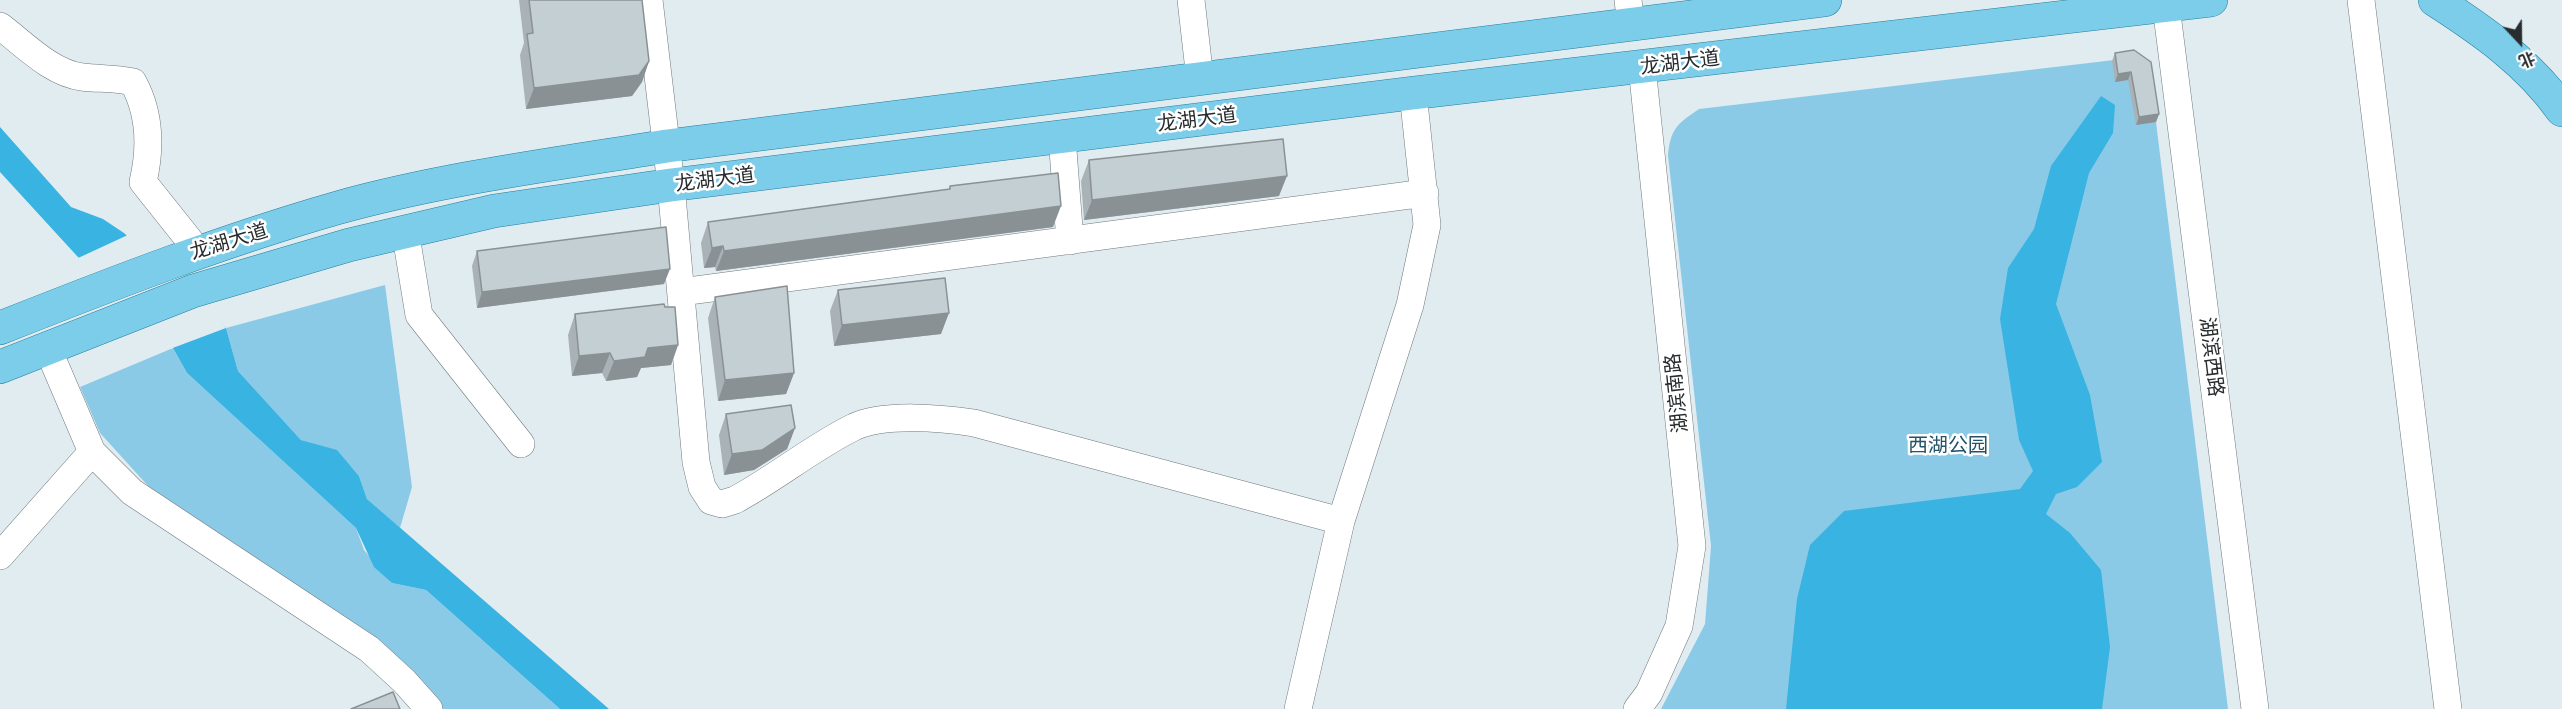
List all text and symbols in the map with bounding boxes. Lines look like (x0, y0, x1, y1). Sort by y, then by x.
north arrow (2490, 12, 2550, 72)
street label: 龙湖大道 (1639, 46, 1721, 80)
text: 北 (2516, 47, 2538, 71)
street label: 龙湖大道 (1156, 103, 1238, 137)
street label: 龙湖大道 (674, 163, 756, 197)
street label: 龙湖大道 (187, 219, 271, 265)
street label: 湖滨西路 (2194, 316, 2228, 398)
street label: 湖滨南路 (1661, 352, 1693, 434)
park label: 西湖公园 (1908, 434, 1988, 458)

